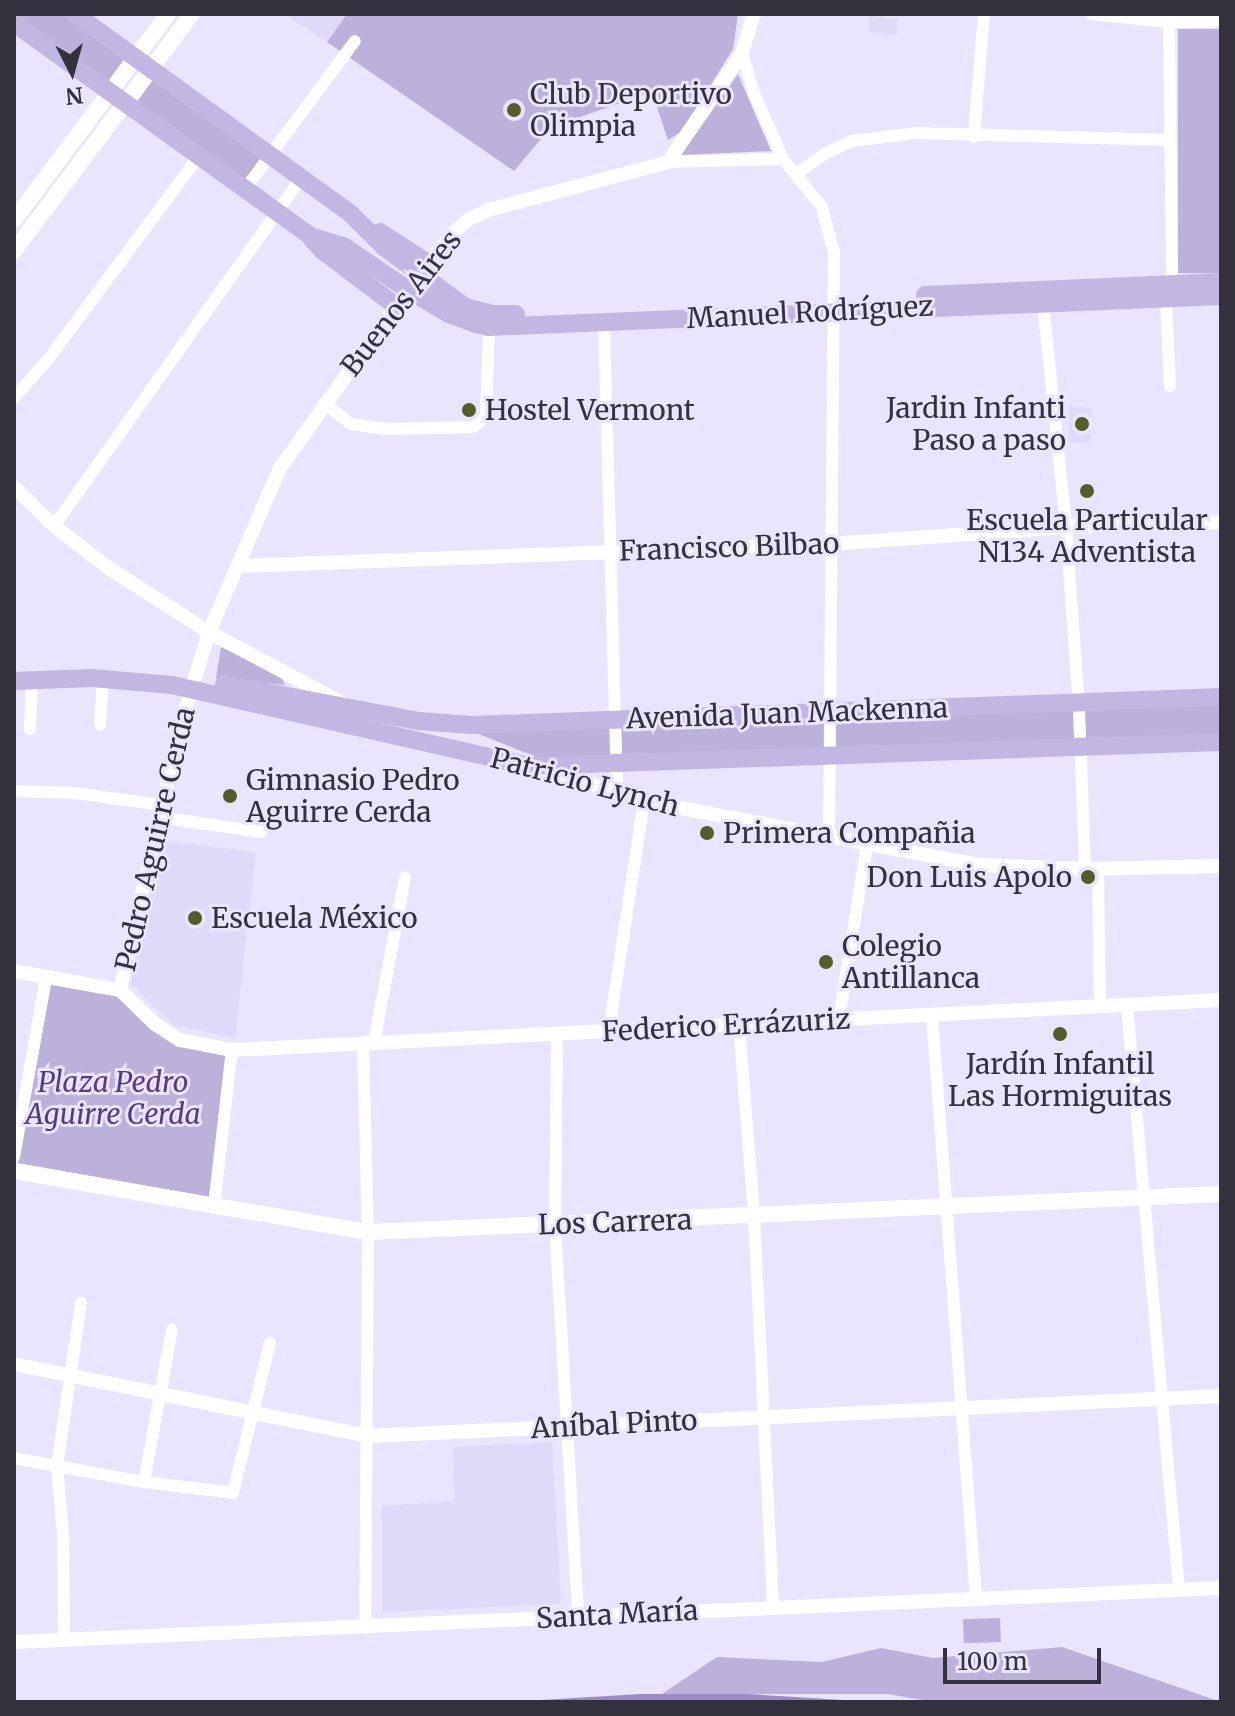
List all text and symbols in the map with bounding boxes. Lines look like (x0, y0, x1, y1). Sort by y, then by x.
north arrow (32, 32, 112, 112)
place label: Club Deportivo Olimpia (530, 77, 732, 143)
text: N (64, 81, 85, 111)
marker: Club Deportivo Olimpia (505, 101, 523, 119)
street label: Buenos Aires (334, 224, 468, 382)
street label: Manuel Rodríguez (686, 289, 934, 335)
place label: Jardin Infanti Paso a paso (886, 391, 1066, 457)
place label: Hostel Vermont (485, 393, 695, 427)
marker: Hostel Vermont (460, 401, 478, 419)
marker: Jardin Infanti Paso a paso (1073, 415, 1091, 433)
marker: Escuela Particular N134 Adventista (1078, 482, 1096, 500)
place label: Escuela Particular N134 Adventista (966, 503, 1208, 569)
street label: Francisco Bilbao (618, 526, 840, 568)
street label: Avenida Juan Mackenna (625, 691, 949, 735)
street label: Pedro Aguirre Cerda (108, 704, 202, 974)
street label: Patricio Lynch (487, 741, 683, 823)
place label: Gimnasio Pedro Aguirre Cerda (246, 763, 459, 829)
marker: Gimnasio Pedro Aguirre Cerda (221, 787, 239, 805)
place label: Primera Compañia (723, 816, 976, 850)
marker: Primera Compañia (698, 824, 716, 842)
place label: Don Luis Apolo (867, 860, 1072, 894)
marker: Don Luis Apolo (1079, 868, 1097, 886)
place label: Escuela México (211, 901, 418, 935)
marker: Escuela México (186, 909, 204, 927)
place label: Colegio Antillanca (842, 929, 980, 995)
marker: Colegio Antillanca (817, 953, 835, 971)
street label: Federico Errázuriz (601, 1002, 851, 1048)
marker: Jardín Infantil Las Hormiguitas (1051, 1025, 1069, 1043)
place label: Jardín Infantil Las Hormiguitas (948, 1047, 1172, 1113)
park label: Plaza Pedro Aguirre Cerda (25, 1065, 201, 1131)
street label: Los Carrera (537, 1203, 693, 1241)
street label: Aníbal Pinto (530, 1403, 698, 1445)
street label: Santa María (535, 1593, 699, 1635)
scale bar (947, 1632, 1105, 1682)
text: 100 m (957, 1646, 1027, 1677)

